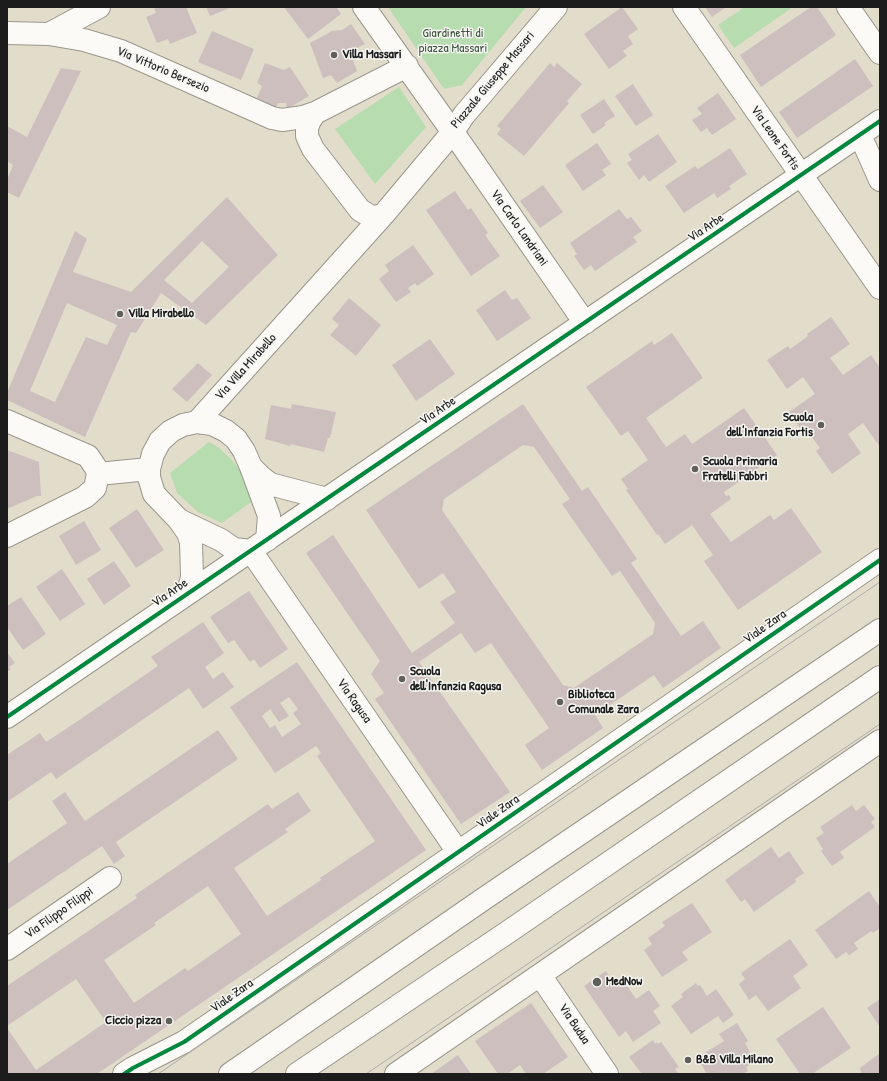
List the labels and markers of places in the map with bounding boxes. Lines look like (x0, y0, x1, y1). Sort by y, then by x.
place label: Villa Massari (342, 47, 402, 63)
marker: Villa Massari (329, 50, 339, 60)
place label: Villa Mirabello (128, 306, 194, 322)
marker: Villa Mirabello (115, 309, 125, 319)
place label: Scuola dell'Infanzia Fortis (726, 410, 813, 441)
marker: Scuola dell'Infanzia Fortis (816, 420, 826, 430)
place label: Scuola Primaria Fratelli Fabbri (703, 454, 777, 485)
marker: Scuola Primaria Fratelli Fabbri (690, 464, 700, 474)
place label: Scuola dell'Infanzia Ragusa (410, 664, 501, 695)
marker: Scuola dell'Infanzia Ragusa (397, 674, 407, 684)
place label: Biblioteca Comunale Zara (568, 687, 639, 718)
marker: Biblioteca Comunale Zara (555, 697, 565, 707)
place label: MedNow (606, 974, 642, 990)
marker: MedNow (591, 976, 603, 988)
place label: Ciccio pizza (105, 1013, 161, 1029)
marker: Ciccio pizza (164, 1016, 174, 1026)
place label: B&B Villa Milano (696, 1052, 773, 1068)
marker: B&B Villa Milano (683, 1055, 693, 1065)

